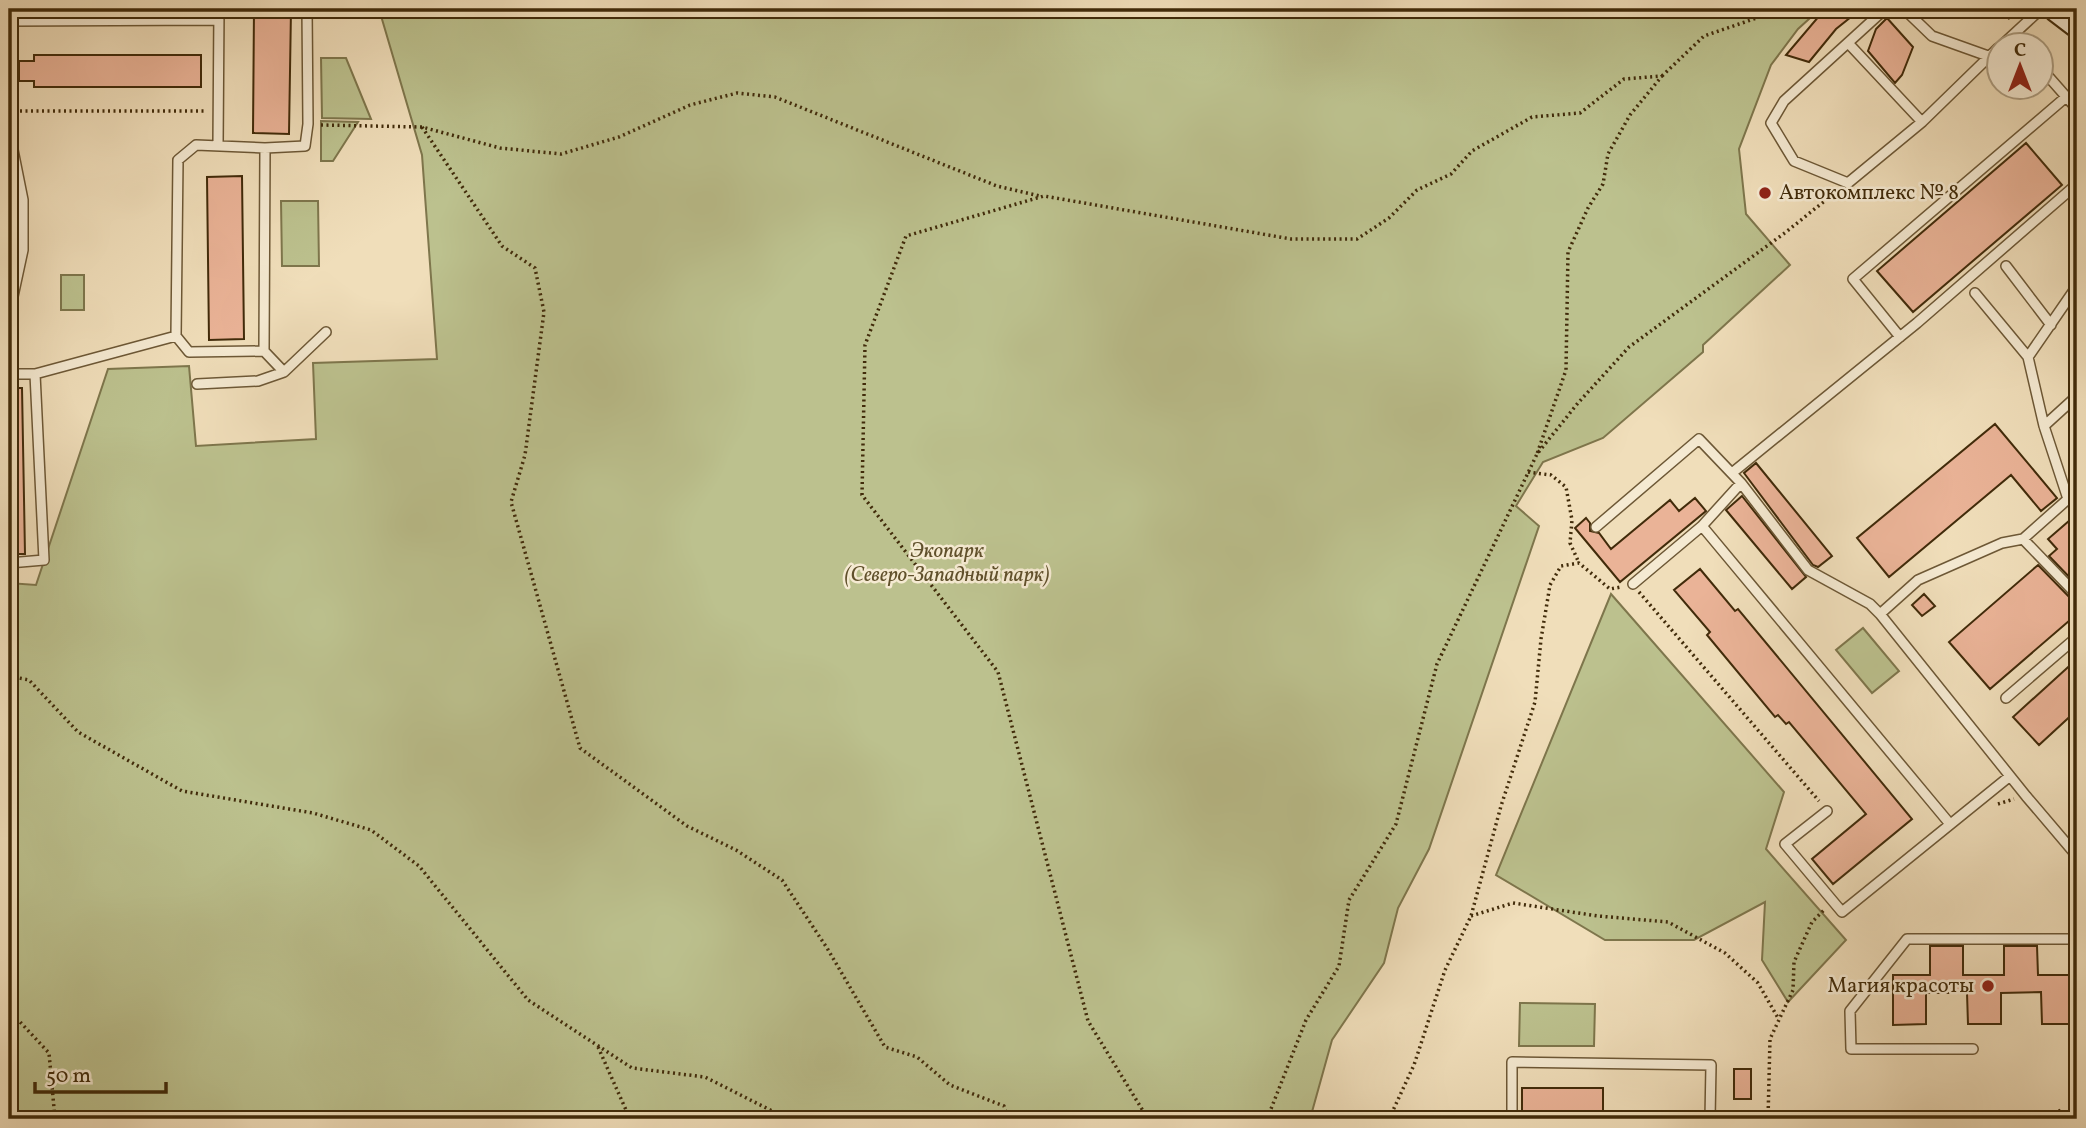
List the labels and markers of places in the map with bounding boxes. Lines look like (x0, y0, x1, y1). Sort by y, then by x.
place label: Автокомплекс № 8 (1779, 179, 1959, 208)
marker: Автокомплекс № 8 (1757, 185, 1773, 201)
place label: Магия красоты (1827, 972, 1974, 1001)
marker: Магия красоты (1980, 978, 1996, 994)

